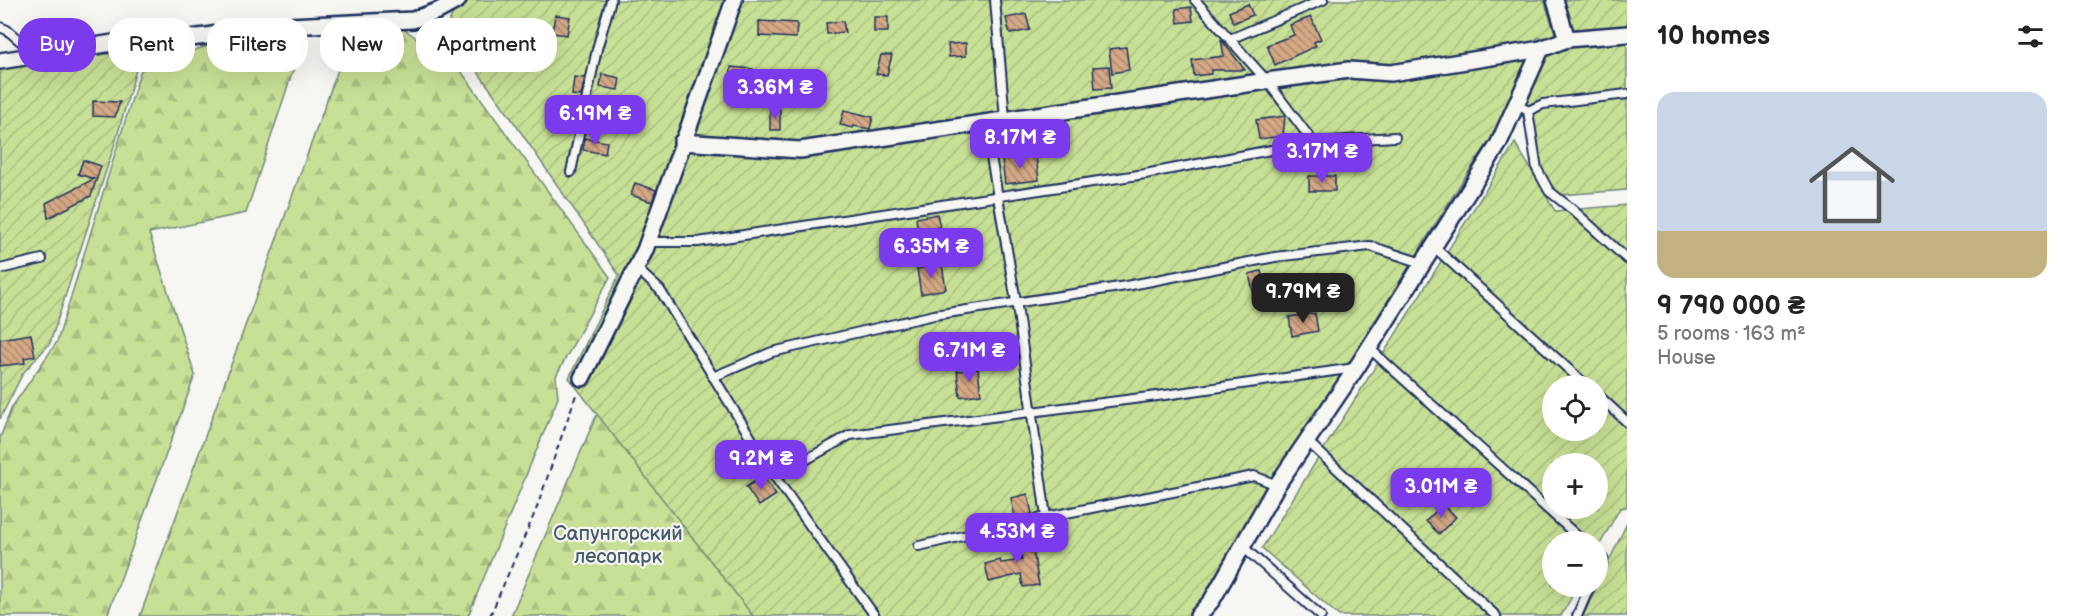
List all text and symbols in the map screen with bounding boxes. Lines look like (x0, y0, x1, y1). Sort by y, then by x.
chip: Buy (18, 18, 96, 72)
chip: Rent (108, 18, 195, 72)
chip: Filters (207, 18, 308, 72)
chip: New (320, 18, 404, 72)
chip: Apartment (416, 18, 557, 72)
icon: filters (2014, 20, 2047, 53)
text: 10 homes (1657, 21, 1770, 52)
pin: 3.36M ₴ (720, 69, 830, 120)
text: 3.36M ₴ (737, 76, 813, 100)
pin: 6.19M ₴ (540, 95, 650, 146)
text: 6.19M ₴ (559, 102, 631, 126)
pin: 8.17M ₴ (965, 119, 1075, 170)
text: 8.17M ₴ (984, 126, 1056, 150)
icon: home (1798, 131, 1906, 239)
pin: 3.17M ₴ (1267, 133, 1377, 184)
text: 3.17M ₴ (1286, 140, 1358, 164)
pin: 6.35M ₴ (876, 228, 986, 279)
text: 6.35M ₴ (893, 235, 969, 259)
pin: 9.79M ₴ (1248, 273, 1358, 324)
text: 9.79M ₴ (1266, 280, 1340, 304)
text: 9 790 000 ₴ (1657, 291, 1805, 322)
text: 5 rooms · 163 m² (1657, 322, 1806, 346)
pin: 6.71M ₴ (914, 332, 1024, 383)
text: 6.71M ₴ (933, 339, 1005, 363)
text: House (1657, 346, 1716, 370)
map controls (1542, 375, 1608, 597)
button: locate (1542, 375, 1608, 441)
pin: 9.2M ₴ (712, 440, 810, 491)
text: 9.2M ₴ (729, 447, 793, 471)
button: + (1542, 453, 1608, 519)
pin: 3.01M ₴ (1386, 468, 1496, 519)
text: 3.01M ₴ (1405, 475, 1477, 499)
pin: 4.53M ₴ (962, 513, 1072, 564)
text: 4.53M ₴ (979, 520, 1055, 544)
park label: Сапунгорский лесопарк (553, 522, 683, 569)
button: − (1542, 531, 1608, 597)

